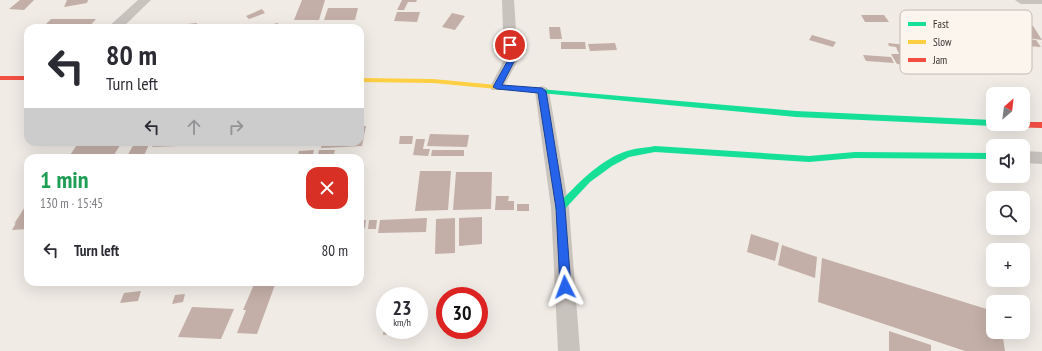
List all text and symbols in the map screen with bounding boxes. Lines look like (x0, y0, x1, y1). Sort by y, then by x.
legend (900, 10, 1032, 74)
text: Fast (933, 17, 949, 31)
pin (493, 28, 527, 62)
icon: arrive (499, 34, 521, 56)
text: Slow (933, 35, 952, 49)
text: 80 m (106, 36, 157, 73)
icon: left (40, 40, 92, 92)
text: Jam (932, 53, 947, 67)
text: Turn left (106, 72, 158, 95)
north arrow (986, 87, 1030, 131)
map controls (986, 87, 1030, 339)
icon: left (141, 116, 163, 138)
icon: ahead (183, 116, 205, 138)
icon: right (225, 116, 247, 138)
button: sound (986, 139, 1030, 183)
text: 1 min (40, 164, 88, 195)
button: close (306, 167, 348, 209)
button: search (986, 191, 1030, 235)
text: 130 m · 15:45 (40, 195, 103, 212)
icon: left (40, 239, 62, 261)
text: Turn left (74, 241, 119, 260)
text: 80 m (322, 241, 348, 260)
button: + (986, 243, 1030, 287)
position arrow (544, 266, 586, 308)
speed limit sign: 30 (436, 287, 488, 339)
text: 23 (392, 295, 412, 321)
button: − (986, 295, 1030, 339)
text: km/h (393, 316, 411, 329)

